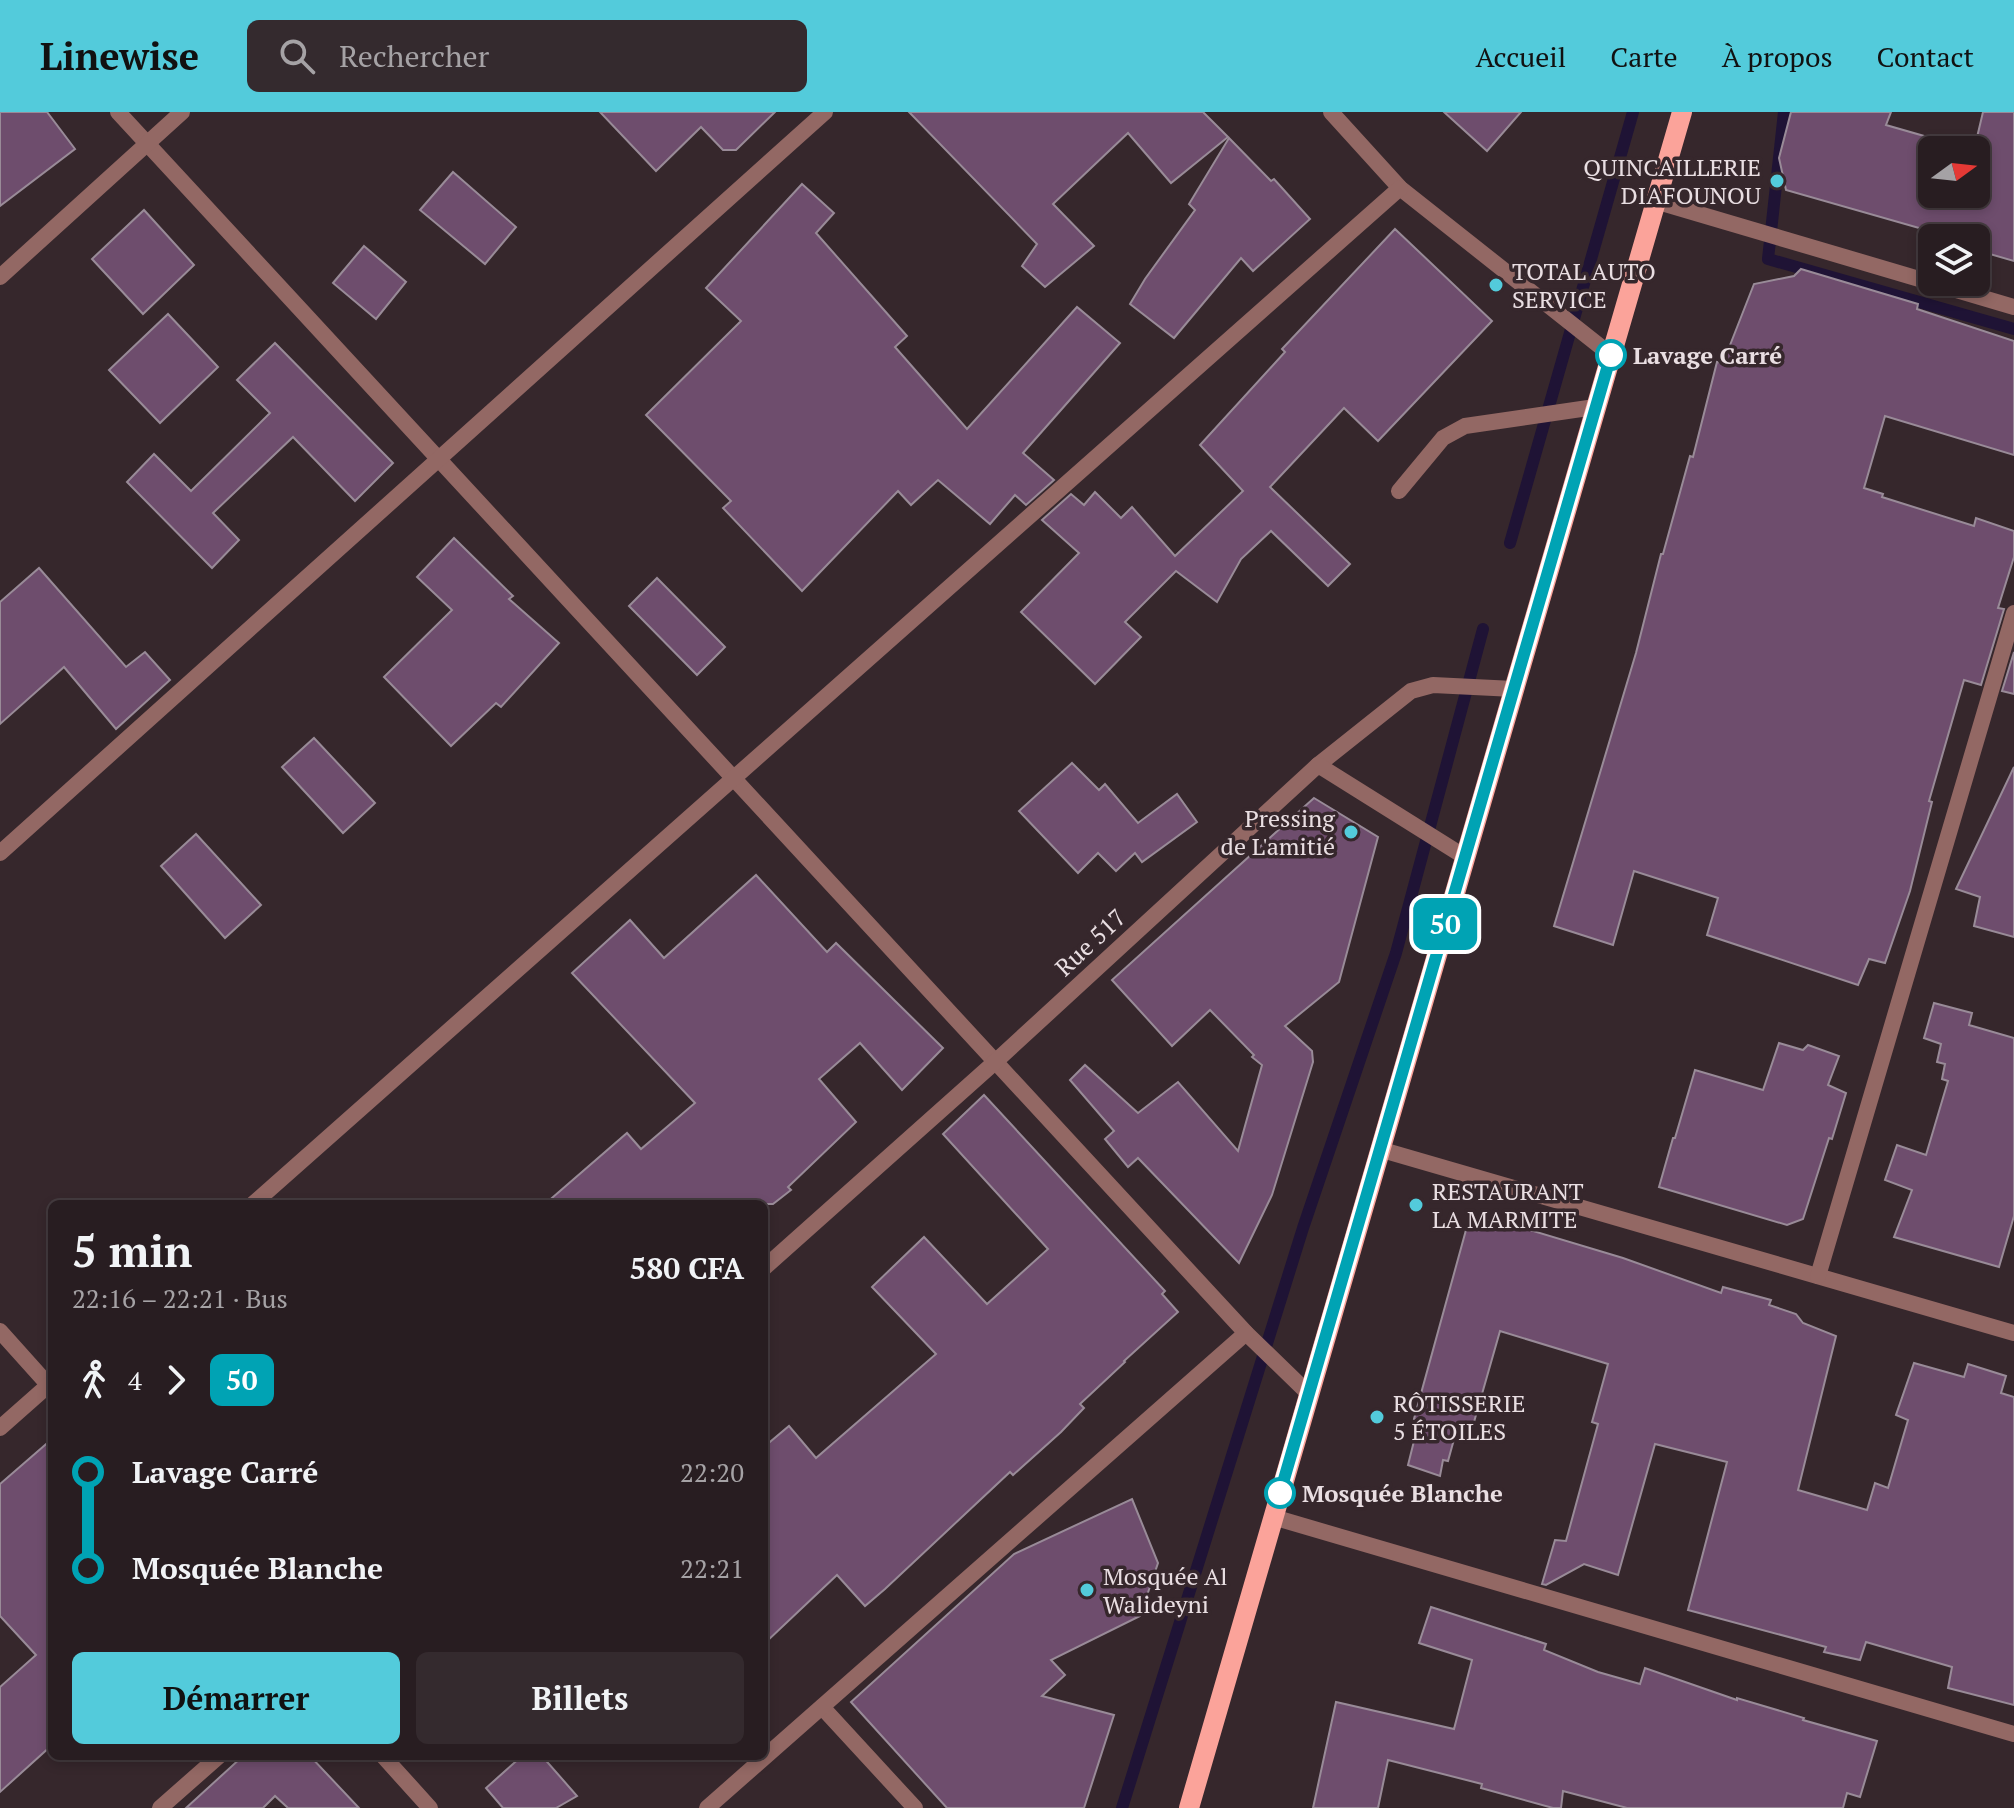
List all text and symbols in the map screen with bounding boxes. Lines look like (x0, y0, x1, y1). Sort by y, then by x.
search box (247, 20, 807, 92)
text: Linewise (40, 31, 199, 81)
icon: search (275, 34, 319, 78)
text: Rechercher (339, 36, 489, 76)
text: Accueil (1476, 38, 1566, 75)
text: Carte (1610, 38, 1678, 75)
text: À propos (1722, 38, 1833, 75)
text: Contact (1877, 38, 1974, 75)
north arrow (1918, 136, 1990, 208)
map controls (1918, 136, 1990, 296)
place label: QUINCAILLERIE DIAFOUNOU (1583, 151, 1761, 211)
marker: QUINCAILLERIE DIAFOUNOU (1768, 172, 1786, 190)
button: layers (1918, 224, 1990, 296)
place label: TOTAL AUTO SERVICE (1512, 255, 1656, 315)
marker: TOTAL AUTO SERVICE (1487, 276, 1505, 294)
place label: Lavage Carré (1633, 339, 1782, 371)
marker: Lavage Carré (1596, 340, 1626, 370)
place label: Pressing de L'amitié (1221, 802, 1335, 862)
marker: Pressing de L'amitié (1342, 823, 1360, 841)
line badge: 50 (1409, 898, 1481, 950)
street label: Rue 517 (1048, 901, 1132, 983)
text: 50 (1429, 905, 1461, 942)
place label: RESTAURANT LA MARMITE (1432, 1175, 1584, 1235)
marker: RESTAURANT LA MARMITE (1407, 1196, 1425, 1214)
text: 5 min (72, 1221, 192, 1280)
text: 580 CFA (629, 1248, 744, 1288)
text: 22:16 – 22:21 · Bus (72, 1281, 288, 1315)
icon: walk (72, 1358, 116, 1402)
icon: forward (154, 1358, 198, 1402)
text: 50 (226, 1361, 258, 1398)
text: 4 (128, 1363, 142, 1397)
place label: RÔTISSERIE 5 ÉTOILES (1393, 1387, 1525, 1447)
marker: RÔTISSERIE 5 ÉTOILES (1368, 1408, 1386, 1426)
text: Lavage Carré (132, 1452, 318, 1492)
text: 22:20 (680, 1455, 744, 1489)
place label: Mosquée Blanche (1302, 1477, 1503, 1509)
marker: Mosquée Blanche (1265, 1478, 1295, 1508)
text: Mosquée Blanche (132, 1548, 383, 1588)
text: 22:21 (680, 1551, 744, 1585)
place label: Mosquée Al Walideyni (1103, 1560, 1228, 1620)
marker: Mosquée Al Walideyni (1078, 1581, 1096, 1599)
button: Démarrer (72, 1652, 400, 1744)
button: Billets (416, 1652, 744, 1744)

